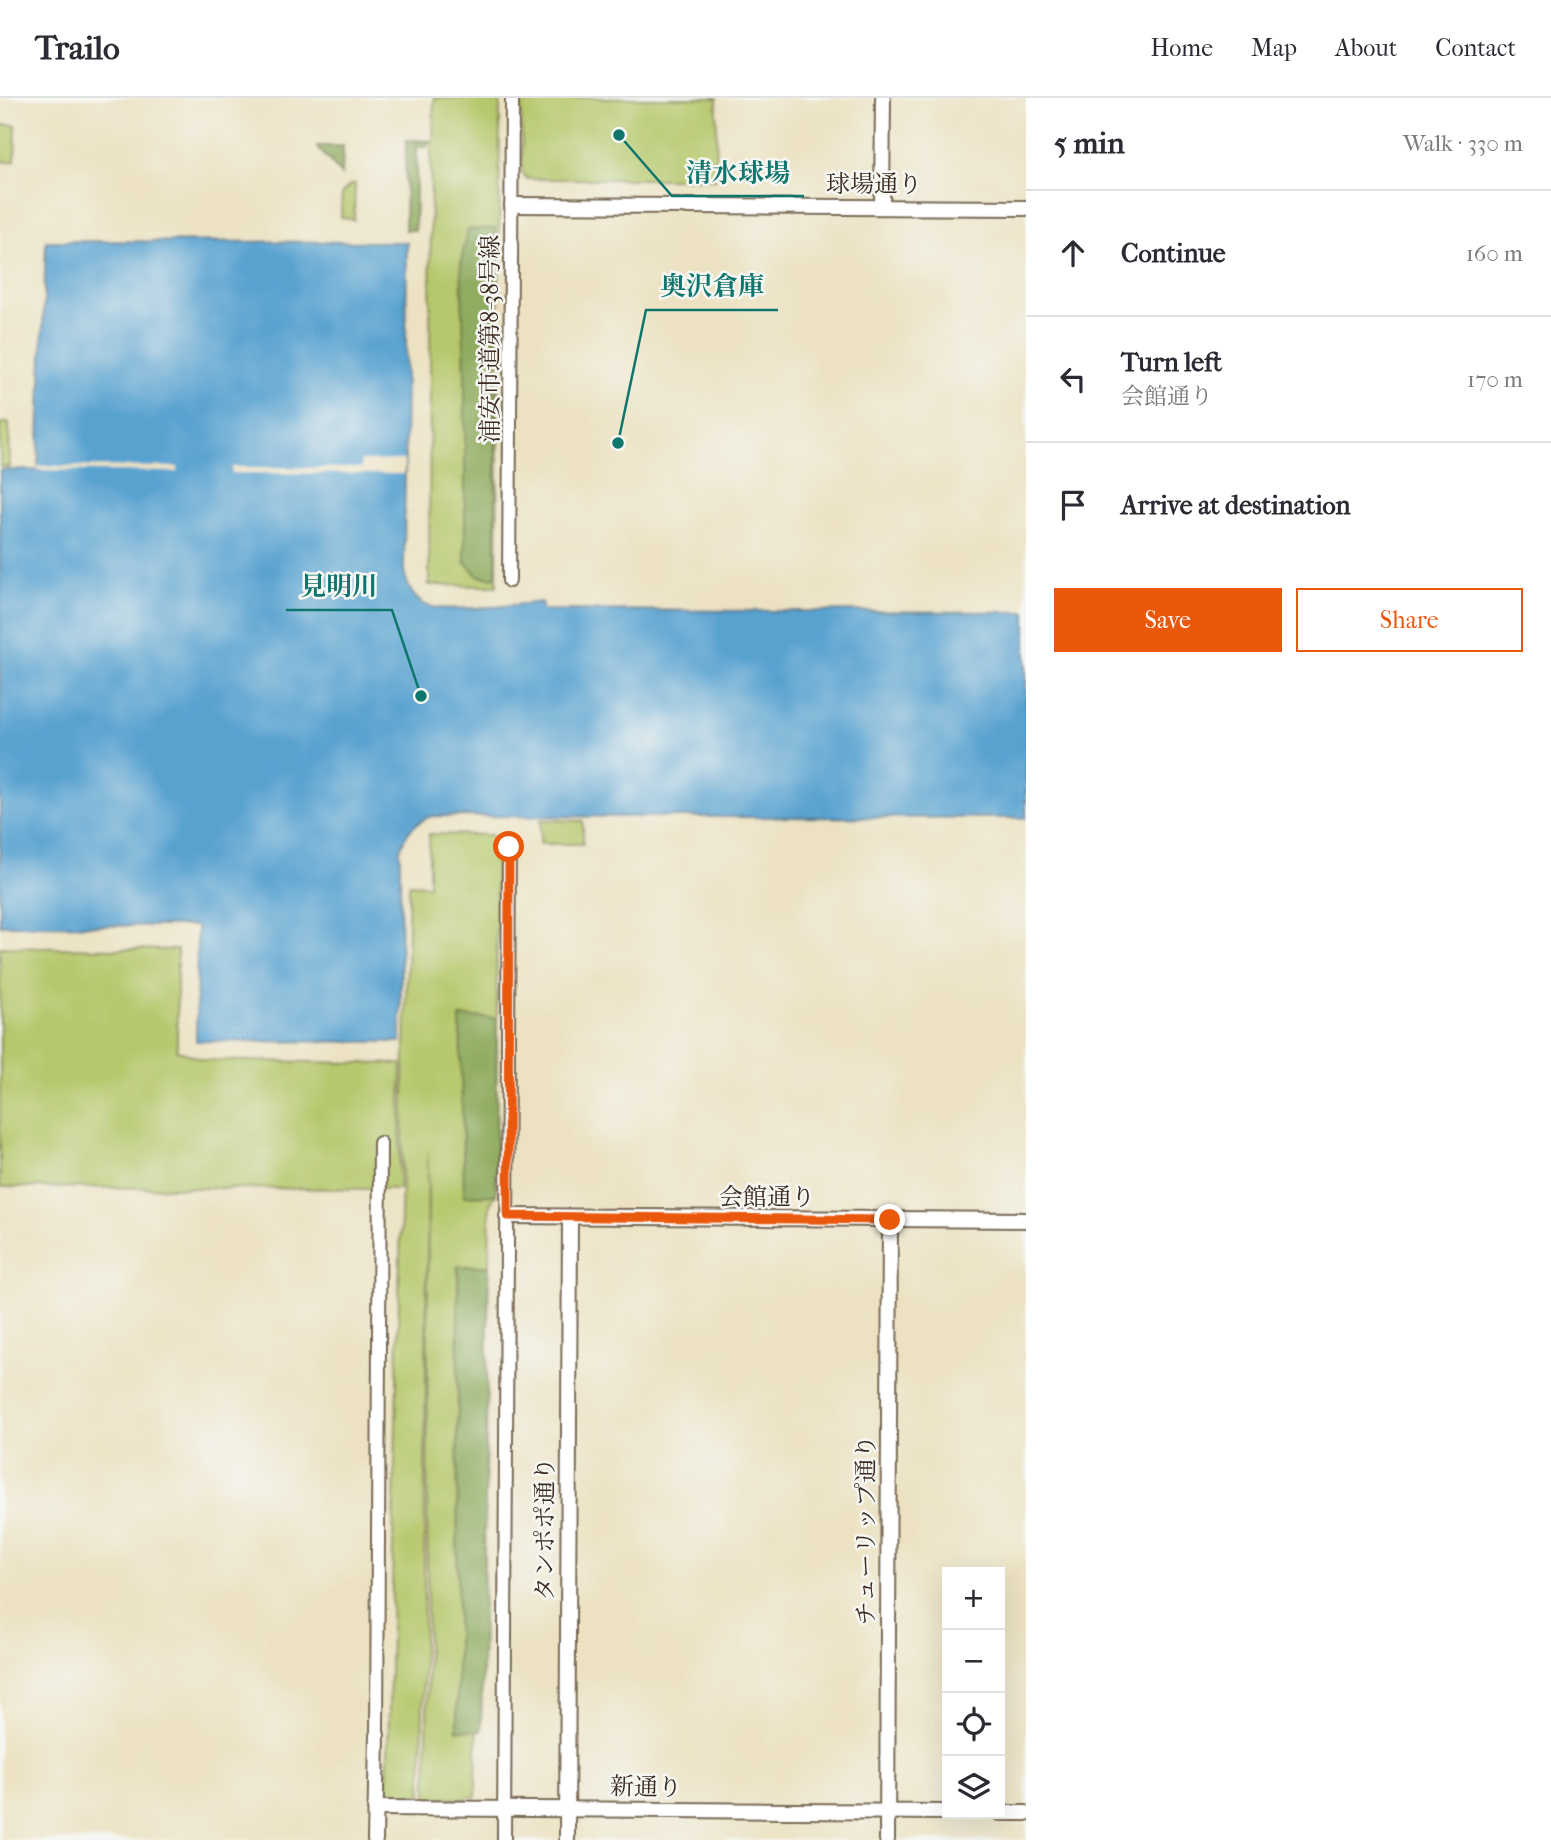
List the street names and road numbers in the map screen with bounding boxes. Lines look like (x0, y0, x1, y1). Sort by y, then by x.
street label: 球場通り (826, 170, 922, 198)
street label: 浦安市道第8-38号線 (476, 235, 504, 443)
street label: 会館通り (719, 1183, 815, 1211)
street label: チューリップ通り (852, 1435, 880, 1625)
street label: タンポポ通り (531, 1457, 559, 1601)
street label: 新通り (610, 1772, 682, 1802)

